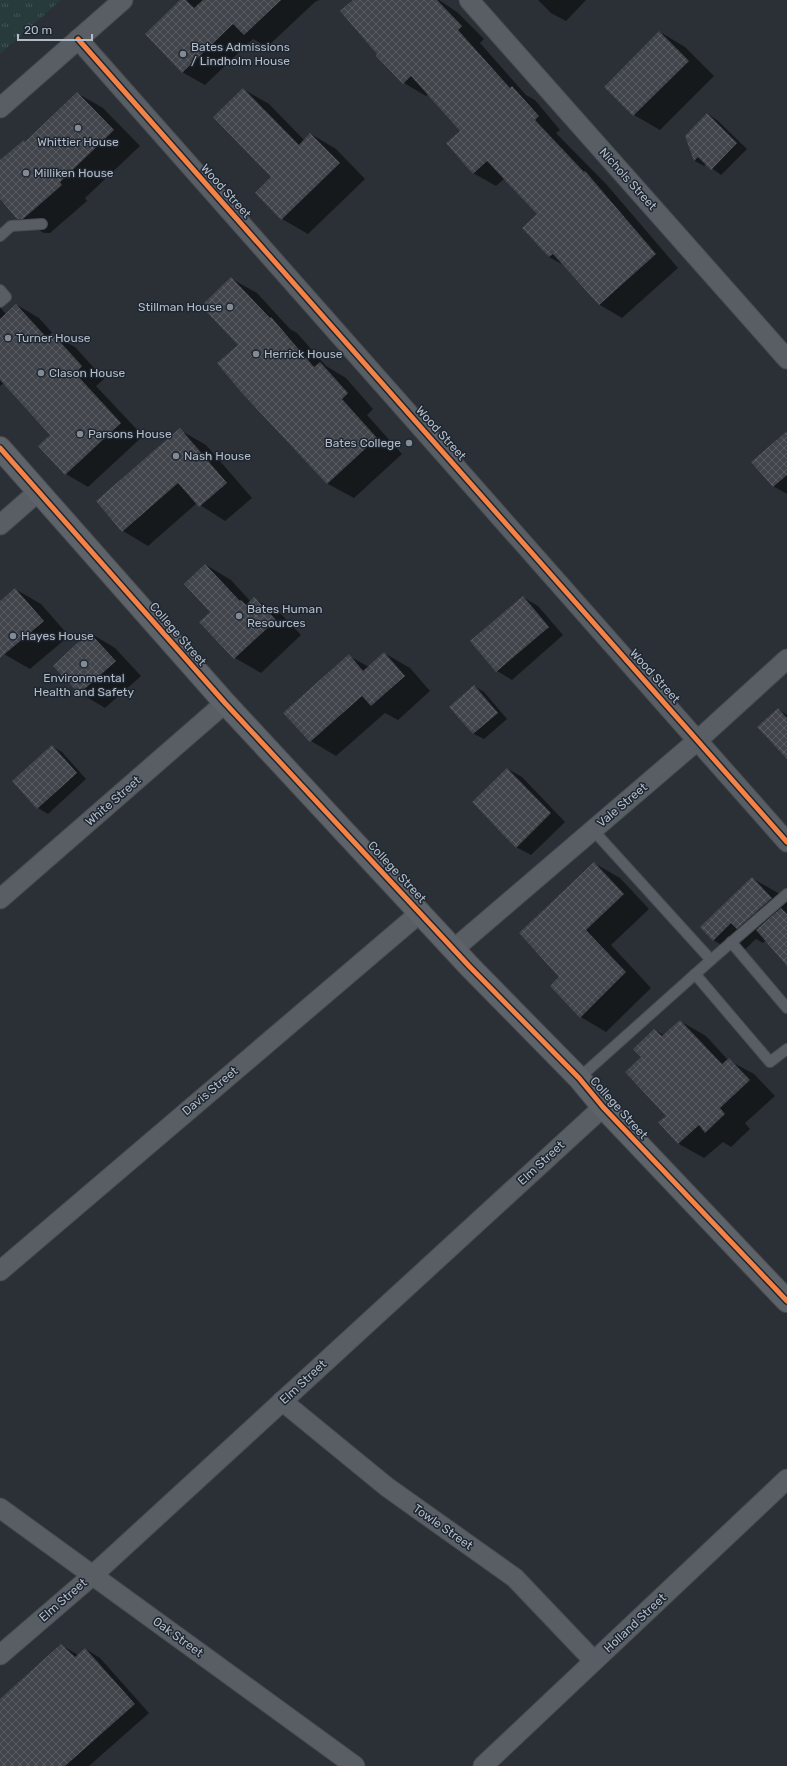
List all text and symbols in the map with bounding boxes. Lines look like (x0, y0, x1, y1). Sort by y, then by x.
scale bar (18, 16, 92, 42)
text: 20 m (24, 23, 52, 37)
place label: Bates Admissions / Lindholm House (191, 40, 290, 68)
marker: Bates Admissions / Lindholm House (178, 49, 188, 59)
marker: Whittier House (73, 123, 83, 133)
place label: Whittier House (37, 135, 119, 149)
street label: Nichols Street (596, 145, 660, 213)
street label: Wood Street (198, 161, 254, 221)
place label: Milliken House (34, 166, 114, 180)
marker: Milliken House (21, 168, 31, 178)
place label: Stillman House (138, 300, 222, 314)
marker: Stillman House (225, 302, 235, 312)
place label: Turner House (16, 331, 91, 345)
marker: Turner House (3, 333, 13, 343)
place label: Herrick House (264, 347, 343, 361)
marker: Herrick House (251, 349, 261, 359)
place label: Clason House (49, 366, 126, 380)
marker: Clason House (36, 368, 46, 378)
street label: Wood Street (413, 403, 469, 463)
place label: Parsons House (88, 427, 172, 441)
marker: Parsons House (75, 429, 85, 439)
place label: Bates College (325, 436, 401, 450)
marker: Bates College (404, 438, 414, 448)
place label: Nash House (184, 449, 251, 463)
marker: Nash House (171, 451, 181, 461)
street label: College Street (147, 600, 209, 669)
place label: Bates Human Resources (247, 602, 322, 630)
marker: Bates Human Resources (234, 611, 244, 621)
place label: Hayes House (21, 629, 94, 643)
marker: Hayes House (8, 631, 18, 641)
street label: Wood Street (627, 646, 683, 706)
marker: Environmental Health and Safety (79, 659, 89, 669)
place label: Environmental Health and Safety (34, 671, 135, 699)
street label: White Street (82, 773, 144, 829)
street label: Vale Street (594, 780, 650, 830)
street label: College Street (365, 838, 429, 906)
street label: Davis Street (179, 1064, 241, 1118)
street label: College Street (587, 1074, 651, 1142)
street label: Elm Street (515, 1138, 567, 1188)
street label: Elm Street (277, 1357, 329, 1407)
street label: Towle Street (411, 1501, 476, 1553)
street label: Elm Street (36, 1575, 90, 1624)
street label: Holland Street (601, 1590, 669, 1655)
street label: Oak Street (150, 1614, 206, 1660)

